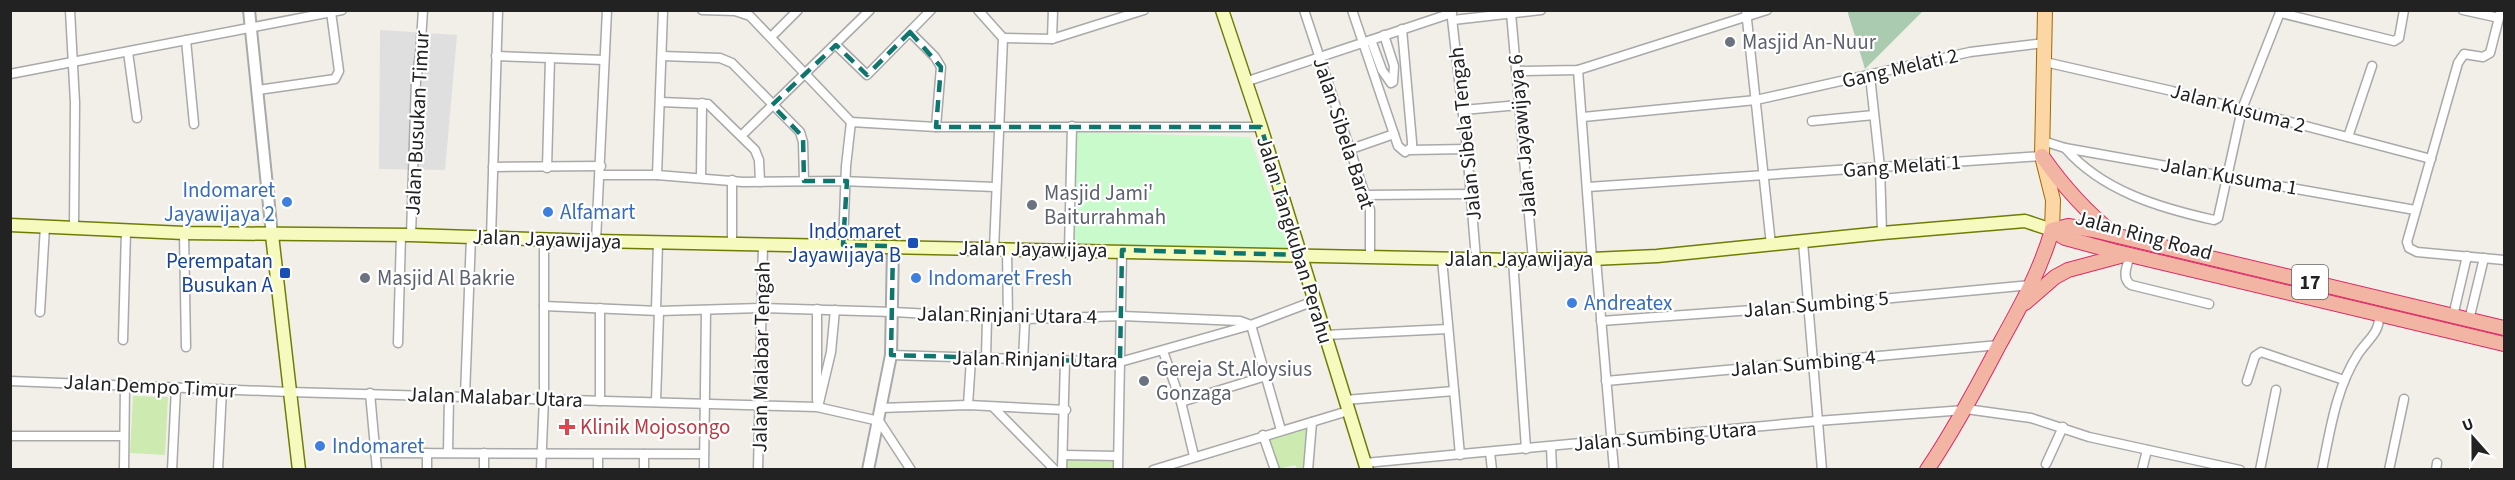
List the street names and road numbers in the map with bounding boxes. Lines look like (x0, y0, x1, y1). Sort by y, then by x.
street label: Jalan Busukan Timur (397, 29, 437, 216)
street label: Gang Melati 2 (1839, 40, 1961, 96)
street label: Jalan Sibela Tengah (1441, 45, 1489, 223)
street label: Jalan Sibela Barat (1305, 53, 1383, 213)
street label: Jalan Jayawijaya 6 (1500, 53, 1544, 219)
street label: Jalan Kusuma 2 (2167, 76, 2309, 140)
street label: Jalan Tangkuban Perahu (1249, 132, 1341, 348)
street label: Gang Melati 1 (1842, 147, 1962, 185)
street label: Jalan Kusuma 1 (2158, 149, 2300, 203)
street label: Jalan Ring Road (2072, 202, 2216, 268)
street label: Jalan Jayawijaya (472, 221, 622, 257)
street label: Jalan Jayawijaya (958, 233, 1108, 265)
street label: Jalan Jayawijaya (1445, 244, 1593, 274)
street label: Jalan Malabar Tengah (744, 261, 778, 453)
road number: 17 (2292, 265, 2328, 299)
street label: Jalan Sumbing 5 (1742, 283, 1890, 325)
street label: Jalan Rinjani Utara 4 (917, 298, 1097, 332)
street label: Jalan Sumbing 4 (1729, 342, 1877, 384)
street label: Jalan Rinjani Utara (952, 343, 1118, 375)
street label: Jalan Dempo Timur (63, 366, 238, 406)
street label: Jalan Malabar Utara (407, 379, 583, 415)
street label: Jalan Sumbing Utara (1572, 413, 1758, 459)

